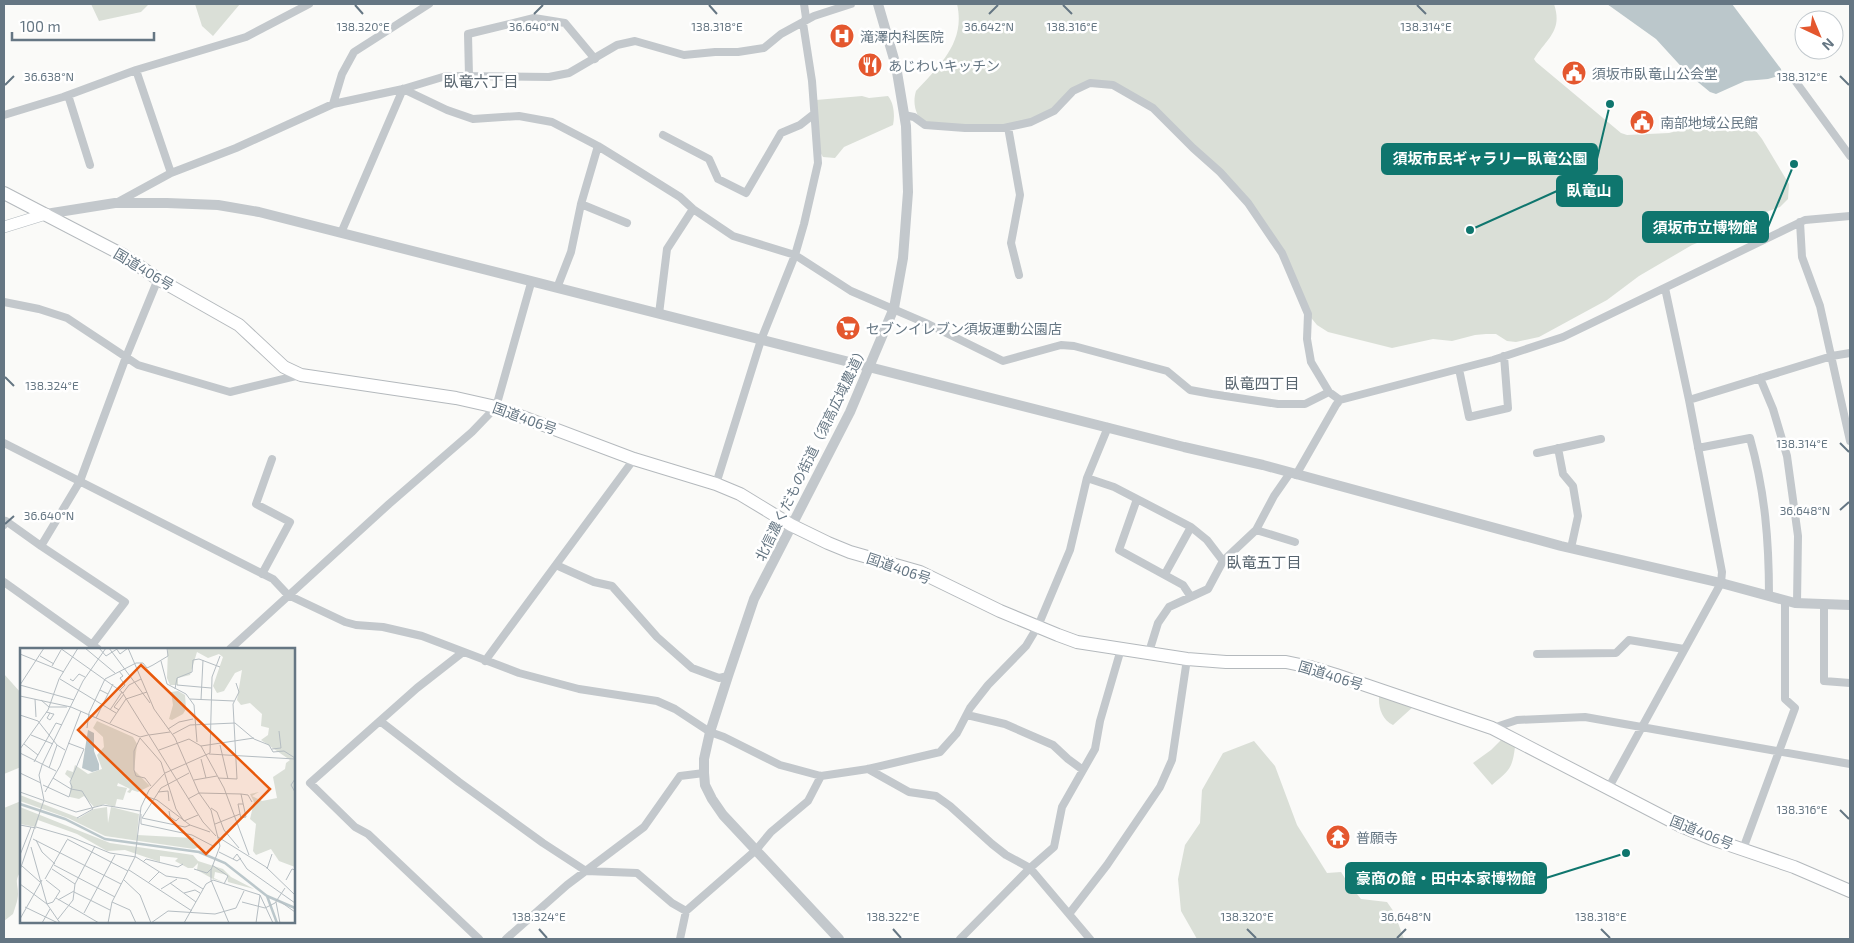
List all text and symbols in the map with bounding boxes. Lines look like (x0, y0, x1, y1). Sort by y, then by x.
scale bar (12, 10, 155, 42)
north arrow (1794, 10, 1844, 60)
text: 100 m (20, 17, 61, 35)
text: 138.320°E (336, 19, 390, 33)
text: 36.640°N (509, 19, 559, 33)
text: 138.318°E (691, 19, 743, 33)
text: 36.642°N (964, 19, 1014, 33)
text: 138.316°E (1047, 19, 1098, 33)
text: 138.314°E (1400, 19, 1452, 33)
hospital icon: 滝澤内科医院 (829, 23, 855, 49)
place label: 滝澤内科医院 (860, 28, 944, 45)
text: N (1819, 35, 1838, 54)
restaurant icon: あじわいキッチン (857, 52, 883, 78)
place label: あじわいキッチン (888, 57, 1000, 74)
public building icon: 須坂市臥竜山公会堂 (1561, 60, 1587, 86)
place label: 須坂市臥竜山公会堂 (1592, 65, 1718, 82)
text: 36.638°N (24, 69, 74, 83)
text: 138.312°E (1777, 69, 1828, 83)
district label: 臥竜六丁目 (443, 72, 519, 90)
public building icon: 南部地域公民館 (1629, 109, 1655, 135)
place label: 南部地域公民館 (1660, 114, 1758, 131)
callout: 須坂市民ギャラリー臥竜公園 (1382, 144, 1597, 174)
text: 須坂市民ギャラリー臥竜公園 (1392, 149, 1588, 167)
callout: 臥竜山 (1557, 176, 1622, 206)
text: 臥竜山 (1566, 181, 1612, 199)
callout: 須坂市立博物館 (1643, 212, 1768, 242)
text: 須坂市立博物館 (1652, 218, 1758, 236)
street label: 国道406号 (111, 244, 177, 294)
supermarket icon: セブンイレブン須坂運動公園店 (835, 315, 861, 341)
place label: セブンイレブン須坂運動公園店 (866, 320, 1062, 337)
street label: 北信濃くだもの街道（須高広域農道） (751, 342, 871, 564)
district label: 臥竜四丁目 (1224, 374, 1300, 392)
text: 138.324°E (25, 378, 79, 392)
street label: 国道406号 (491, 399, 559, 437)
text: 138.314°E (1776, 436, 1828, 450)
text: 36.648°N (1780, 503, 1830, 517)
text: 36.640°N (24, 508, 74, 522)
street label: 国道406号 (865, 549, 933, 587)
district label: 臥竜五丁目 (1226, 553, 1302, 571)
inset map (20, 648, 295, 923)
street label: 国道406号 (1296, 657, 1366, 693)
text: 138.316°E (1777, 802, 1828, 816)
street label: 国道406号 (1668, 812, 1736, 852)
temple icon: 普願寺 (1325, 824, 1351, 850)
place label: 普願寺 (1356, 829, 1398, 846)
callout: 豪商の館・田中本家博物館 (1346, 863, 1546, 893)
text: 豪商の館・田中本家博物館 (1356, 869, 1536, 887)
text: 138.324°E (512, 909, 566, 923)
text: 138.322°E (867, 909, 920, 923)
text: 138.320°E (1220, 909, 1274, 923)
text: 36.648°N (1381, 909, 1431, 923)
text: 138.318°E (1575, 909, 1627, 923)

